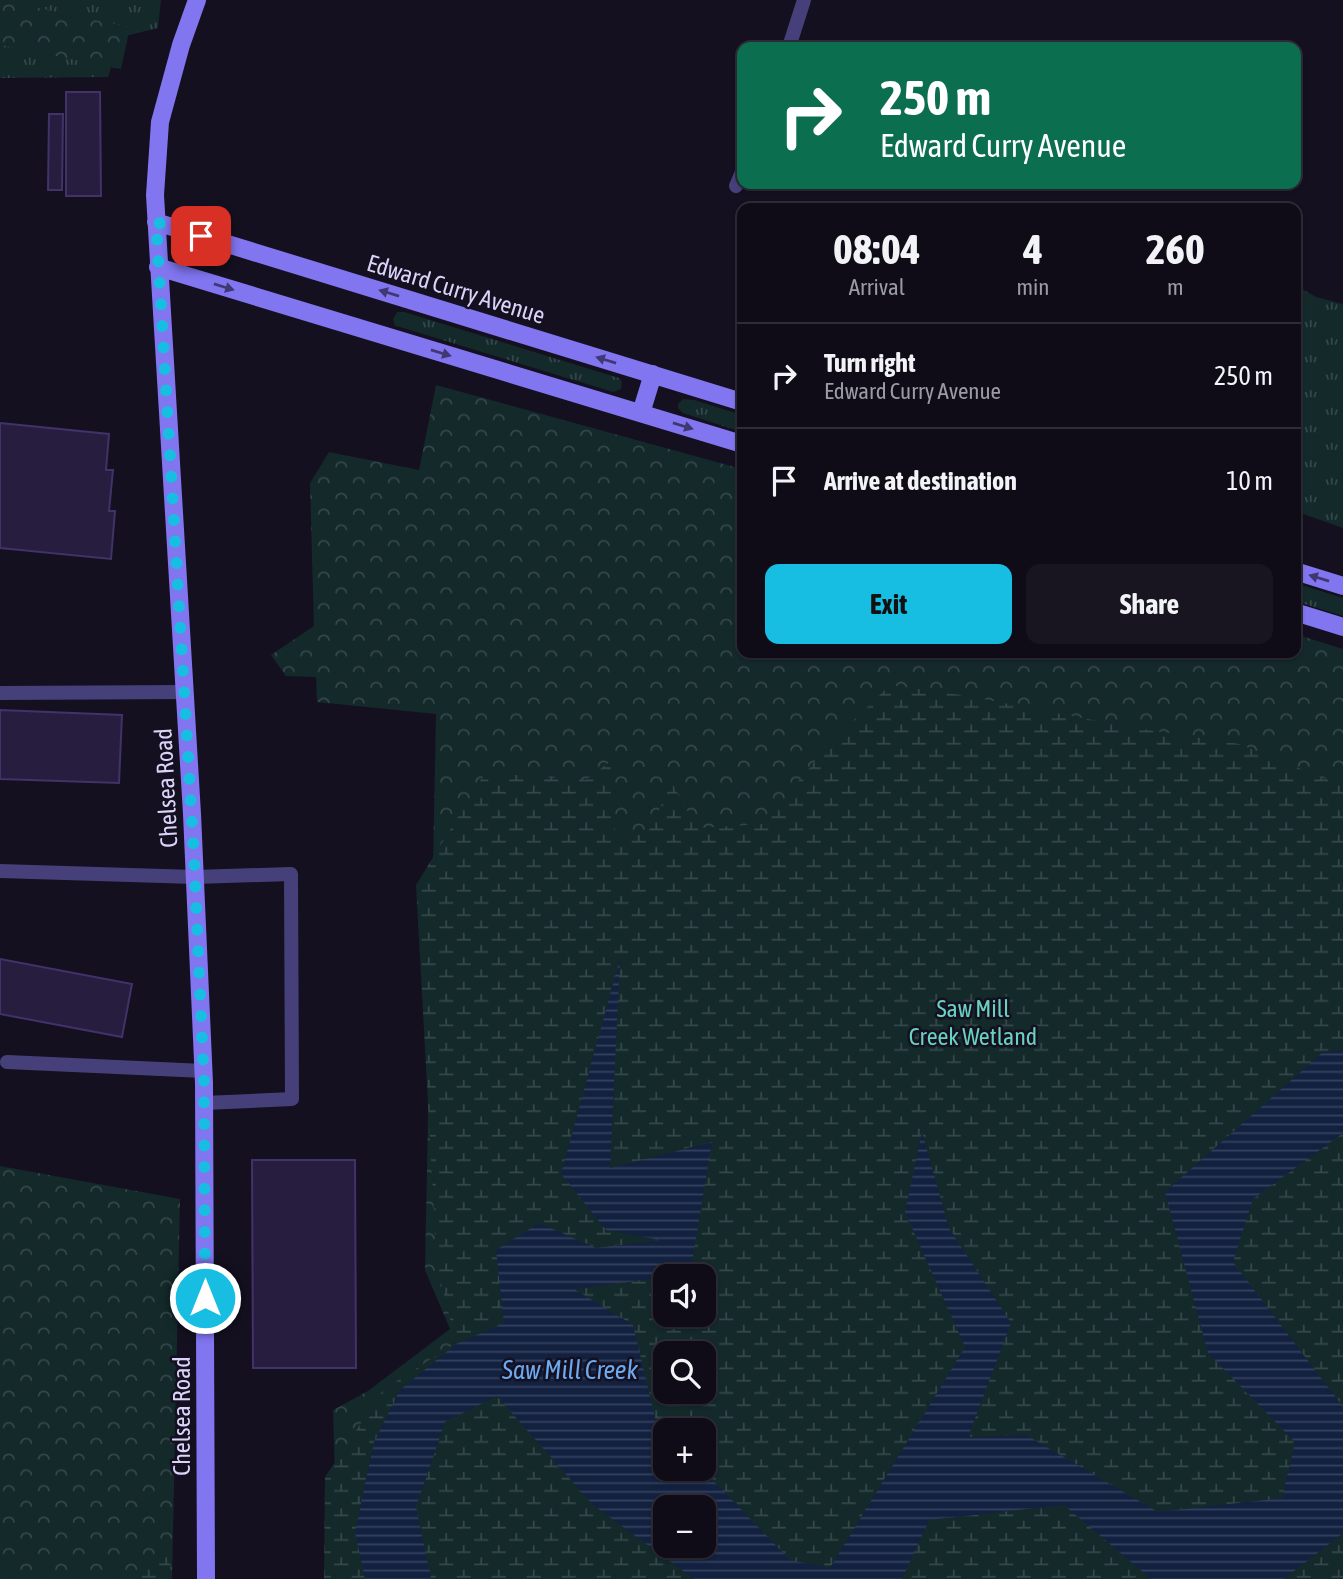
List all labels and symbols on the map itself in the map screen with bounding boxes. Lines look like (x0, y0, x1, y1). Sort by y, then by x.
pin (171, 206, 231, 266)
street label: Edward Curry Avenue (364, 249, 548, 329)
one-way arrow (214, 282, 235, 292)
one-way arrow (378, 288, 399, 298)
one-way arrow (431, 348, 452, 358)
one-way arrow (596, 355, 617, 365)
one-way arrow (672, 421, 693, 432)
one-way arrow (1308, 573, 1329, 583)
street label: Chelsea Road (149, 728, 183, 848)
park label: Saw Mill Creek Wetland (909, 995, 1037, 1050)
position arrow (168, 1261, 242, 1335)
water label: Saw Mill Creek (501, 1355, 639, 1385)
street label: Chelsea Road (168, 1356, 195, 1476)

